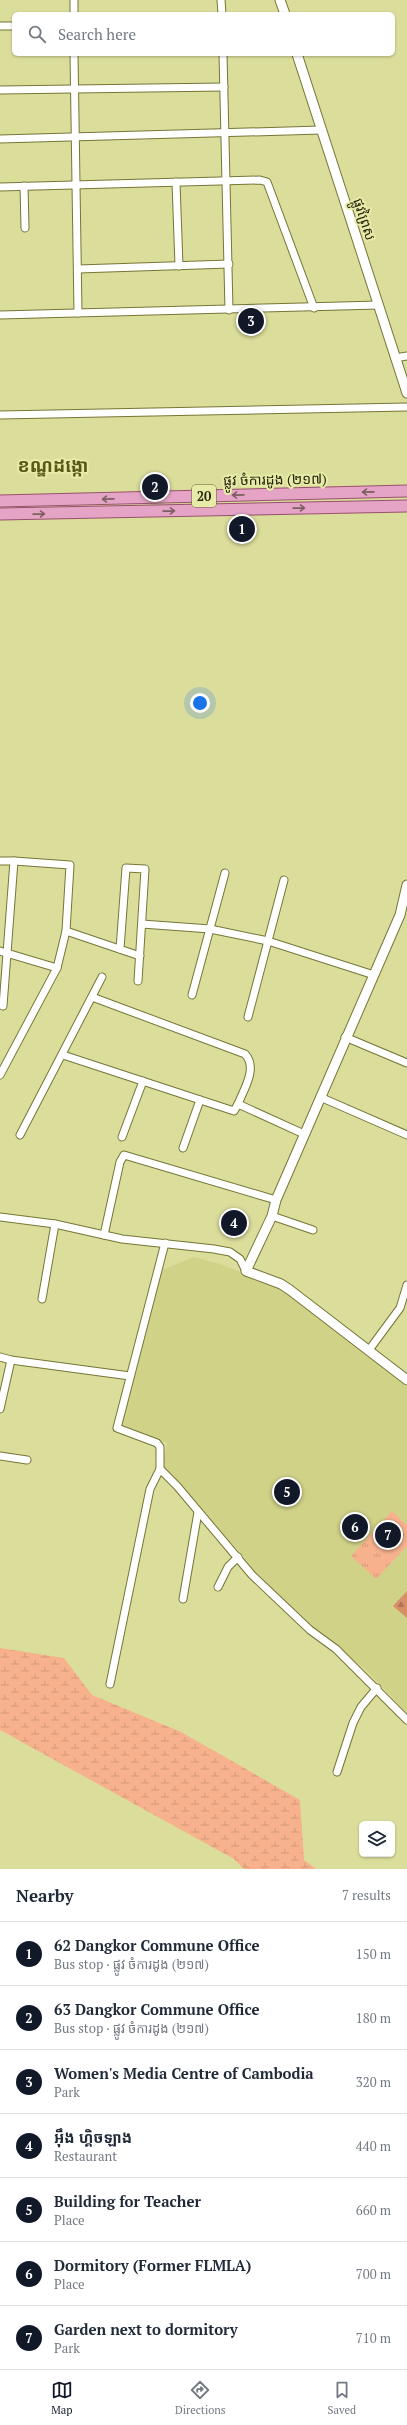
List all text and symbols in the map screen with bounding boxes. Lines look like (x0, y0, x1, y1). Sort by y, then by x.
search box (12, 12, 395, 56)
icon: search (26, 23, 48, 45)
text: Search here (58, 24, 136, 44)
street label: ផ្លូវព្រៃស (346, 195, 381, 244)
pin: 3 (238, 306, 264, 336)
district label: ខណ្ឌដង្កោ (18, 453, 88, 477)
street label: ផ្លូវ ចំការដូង (២១៧) (223, 469, 327, 493)
pin: 2 (142, 472, 168, 502)
road number: 20 (192, 485, 216, 507)
one-way arrow (362, 488, 375, 496)
one-way arrow (232, 492, 245, 499)
one-way arrow (102, 495, 115, 502)
one-way arrow (292, 505, 305, 512)
one-way arrow (162, 507, 175, 515)
one-way arrow (32, 510, 45, 518)
pin: 1 (229, 514, 255, 544)
your location (190, 693, 210, 713)
pin: 4 (221, 1208, 247, 1238)
pin: 5 (274, 1477, 300, 1507)
pin: 6 (342, 1512, 368, 1542)
pin: 7 (375, 1520, 401, 1550)
map controls (359, 1821, 395, 1857)
button: layers (359, 1821, 395, 1857)
text: Nearby (16, 1884, 74, 1907)
text: 7 results (342, 1886, 391, 1904)
text: 62 Dangkor Commune Office (54, 1935, 260, 1955)
text: 1 (25, 1945, 33, 1963)
text: 150 m (356, 1945, 391, 1963)
text: Bus stop · ផ្លូវ ចំការដូង (២១៧) (54, 1955, 209, 1973)
text: 63 Dangkor Commune Office (54, 1999, 260, 2019)
text: 2 (25, 2009, 33, 2027)
text: 180 m (356, 2009, 391, 2027)
text: Bus stop · ផ្លូវ ចំការដូង (២១៧) (54, 2019, 209, 2037)
text: Women's Media Centre of Cambodia (54, 2063, 314, 2083)
text: 3 (25, 2073, 33, 2091)
text: 320 m (356, 2073, 391, 2091)
text: Park (54, 2083, 80, 2101)
text: អ៊ឹង ហ្គិចឡាង (54, 2127, 132, 2147)
text: 4 (25, 2137, 33, 2155)
text: 440 m (356, 2137, 391, 2155)
text: Restaurant (54, 2147, 117, 2165)
text: Building for Teacher (54, 2191, 201, 2211)
text: 5 (25, 2201, 33, 2219)
text: 660 m (356, 2201, 391, 2219)
text: Place (54, 2211, 85, 2229)
text: Dormitory (Former FLMLA) (54, 2255, 251, 2275)
text: 6 (25, 2265, 33, 2283)
text: 700 m (356, 2265, 391, 2283)
text: Place (54, 2275, 85, 2293)
text: Garden next to dormitory (54, 2319, 238, 2339)
text: 7 (25, 2329, 33, 2347)
text: 710 m (356, 2329, 391, 2347)
text: Park (54, 2339, 80, 2357)
tab: Map (51, 2379, 73, 2417)
tab: Directions (175, 2379, 226, 2417)
tab: Saved (328, 2379, 356, 2417)

